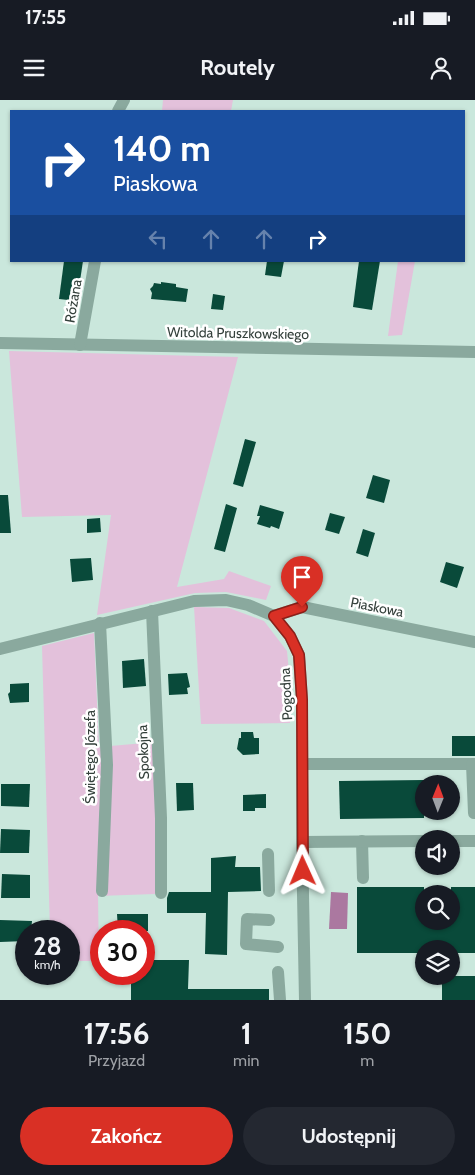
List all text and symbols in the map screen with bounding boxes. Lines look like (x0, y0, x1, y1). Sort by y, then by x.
text: 17:55 (25, 6, 66, 29)
icon: menu (20, 54, 48, 82)
text: Routely (200, 54, 275, 81)
icon: person (427, 54, 455, 82)
text: 140 m (113, 127, 211, 170)
icon: right (30, 130, 95, 195)
text: Piaskowa (113, 170, 198, 197)
icon: left (144, 225, 172, 253)
icon: ahead (197, 225, 225, 253)
icon: ahead (250, 225, 278, 253)
icon: right (303, 225, 331, 253)
street label: Różana (60, 278, 86, 324)
street label: Witolda Pruszkowskiego (167, 323, 309, 343)
pin (281, 556, 323, 607)
icon: arrive (288, 563, 316, 591)
street label: Piaskowa (349, 593, 405, 621)
street label: Pogodna (276, 667, 296, 721)
street label: Świętego Józefa (81, 710, 99, 804)
street label: Spokojna (133, 724, 153, 780)
north arrow (415, 775, 460, 820)
map controls (415, 775, 460, 985)
button: sound (415, 830, 460, 875)
position arrow (276, 844, 328, 896)
button: search (415, 885, 460, 930)
speed limit sign: 30 (90, 920, 155, 985)
text: 28 (33, 931, 62, 961)
button: layers (415, 940, 460, 985)
text: km/h (34, 957, 61, 972)
text: 17:56 (84, 1015, 150, 1052)
text: 1 (241, 1015, 252, 1052)
text: 150 (343, 1015, 391, 1052)
text: Przyjazd (88, 1051, 145, 1070)
text: min (233, 1051, 259, 1070)
text: m (360, 1051, 374, 1070)
button: Zakończ (20, 1107, 233, 1165)
button: Udostępnij (243, 1107, 455, 1165)

